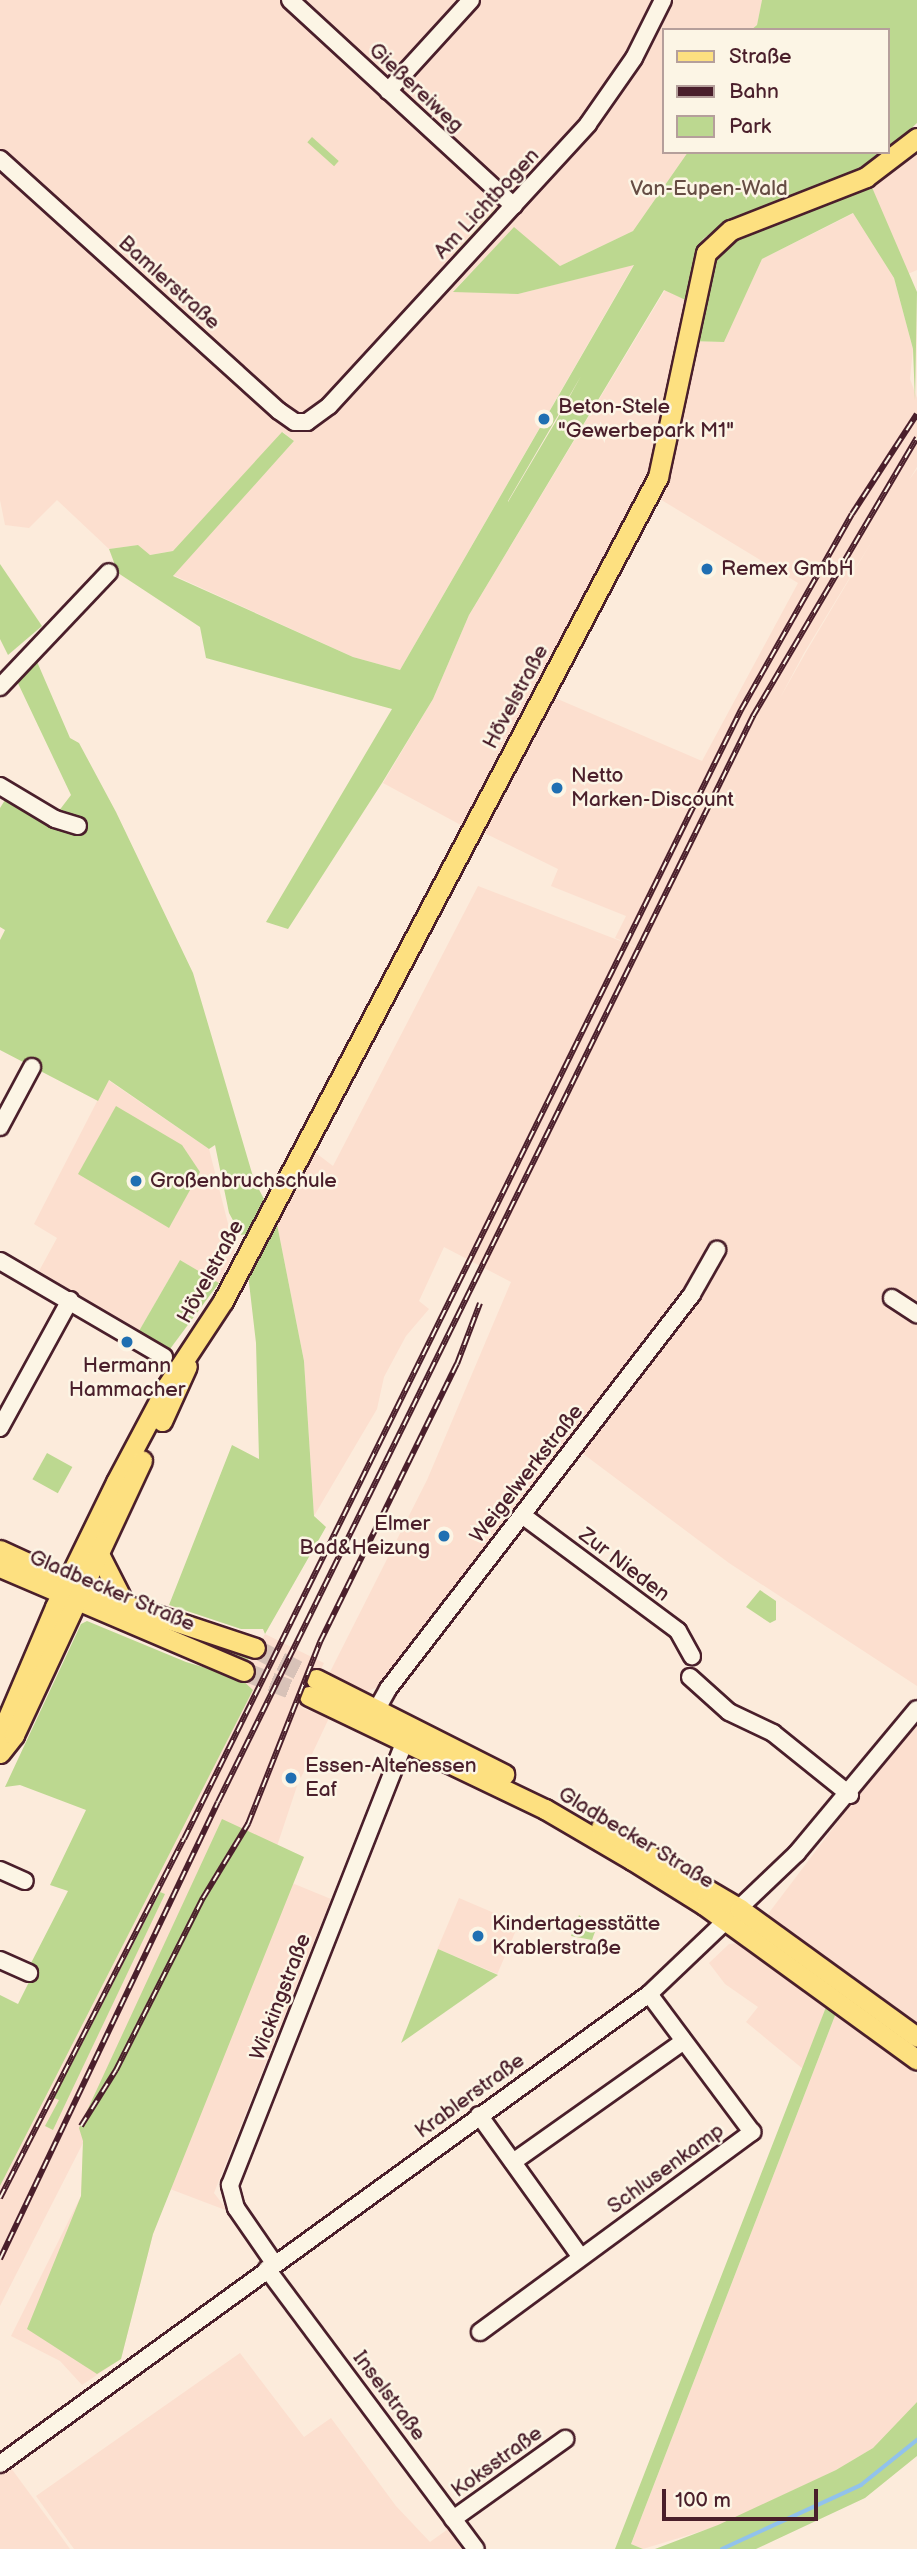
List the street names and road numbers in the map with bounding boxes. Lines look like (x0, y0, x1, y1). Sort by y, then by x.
street label: Gießereiweg (363, 38, 469, 138)
street label: Am Lichtbogen (429, 143, 545, 265)
street label: Bamlerstraße (113, 231, 225, 335)
street label: Hövelstraße (478, 641, 554, 753)
street label: Hövelstraße (172, 1216, 250, 1328)
street label: Weigelwerkstraße (465, 1400, 589, 1548)
street label: Zur Nieden (574, 1523, 674, 1607)
street label: Gladbecker Straße (25, 1545, 199, 1637)
street label: Gladbecker Straße (553, 1781, 719, 1895)
street label: Wickingstraße (245, 1930, 317, 2064)
street label: Krablerstraße (410, 2048, 530, 2144)
street label: Schlusenkamp (603, 2118, 729, 2220)
street label: Inselstraße (347, 2346, 431, 2446)
street label: Koksstraße (447, 2421, 547, 2503)

